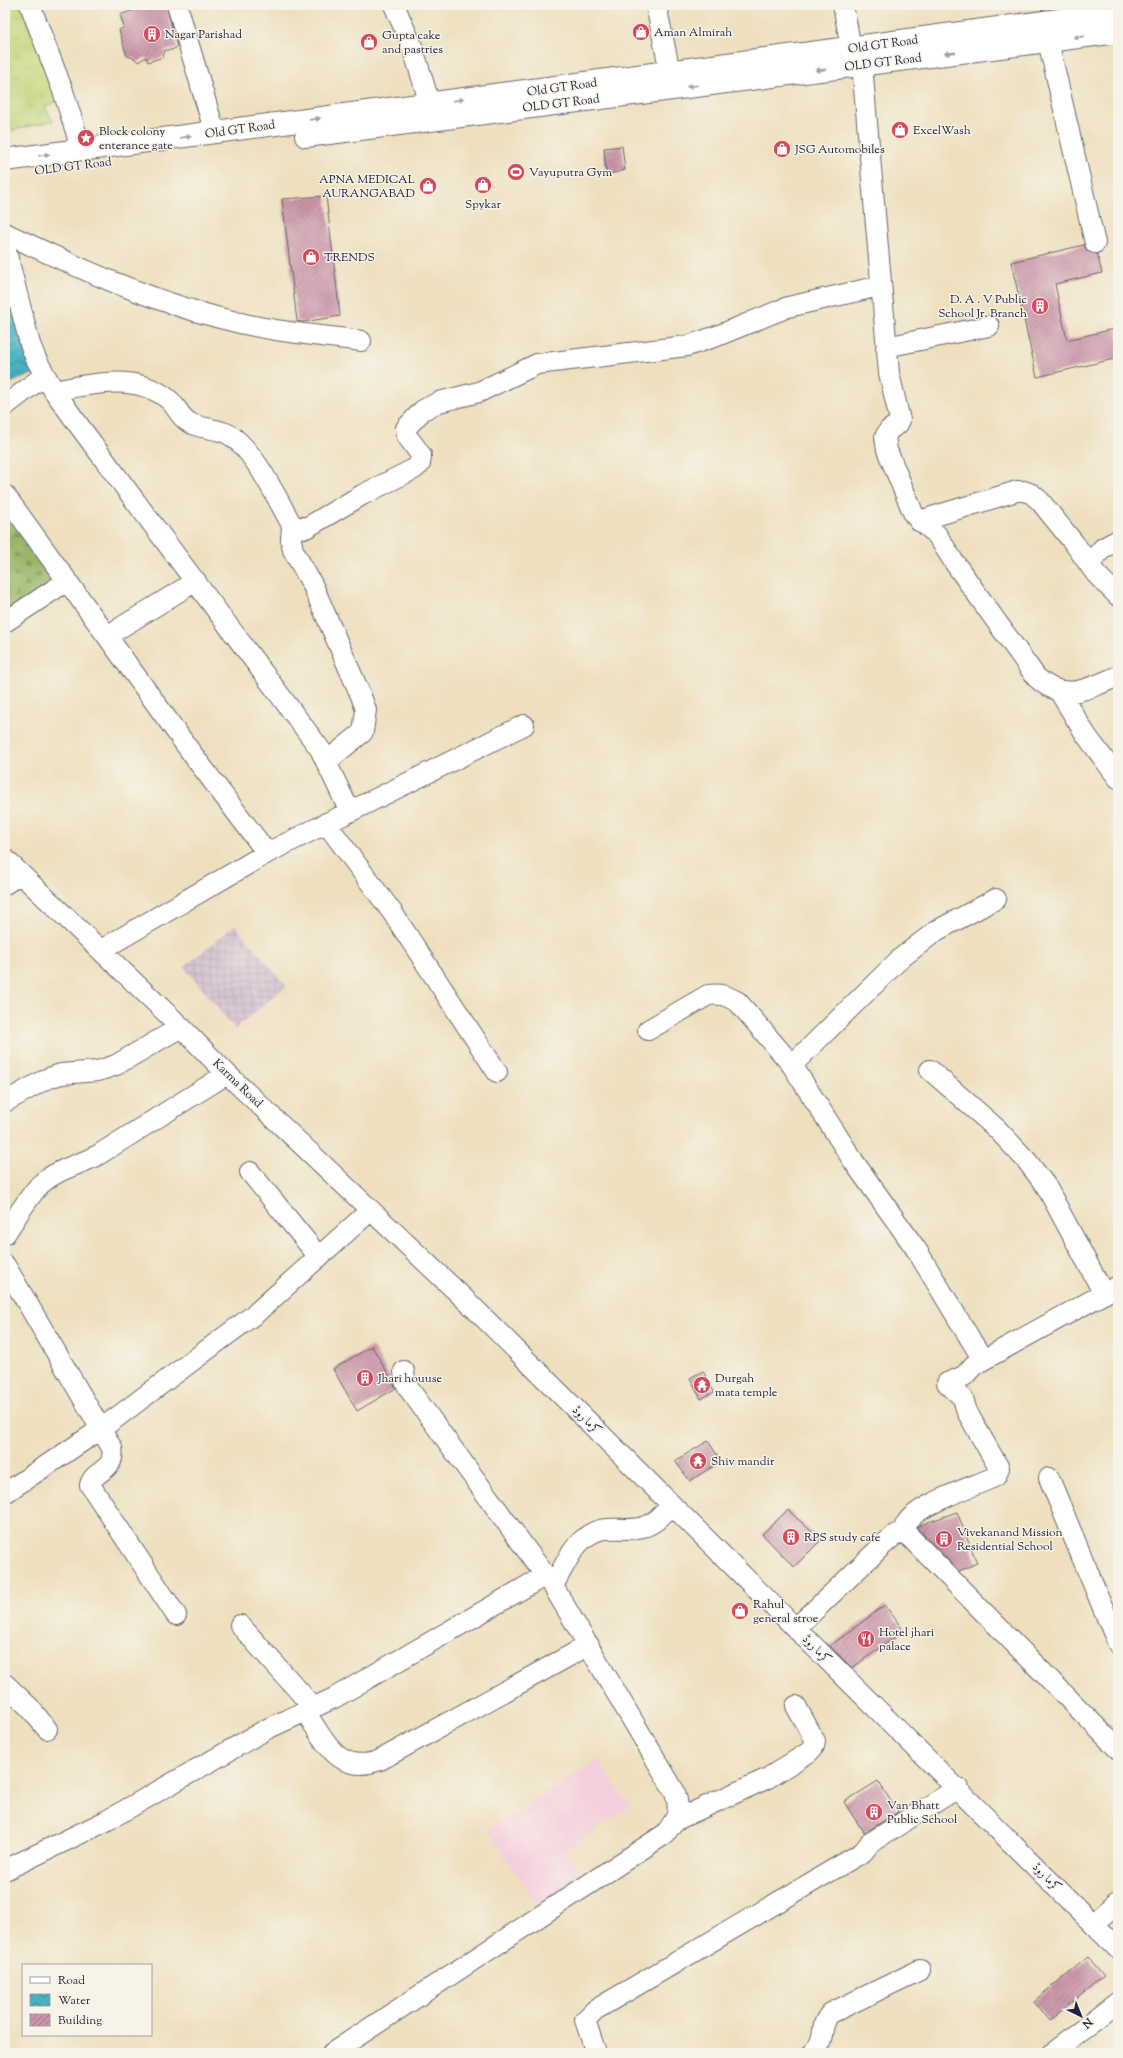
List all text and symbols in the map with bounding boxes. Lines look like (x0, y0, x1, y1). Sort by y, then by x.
shop icon: Aman Almirah (631, 22, 651, 42)
building icon: Nagar Parishad (142, 24, 162, 44)
place label: Aman Almirah (654, 24, 732, 42)
place label: Nagar Parishad (165, 26, 242, 44)
place label: Gupta cake and pastries (382, 27, 443, 59)
street label: Old GT Road (847, 31, 920, 59)
shop icon: Gupta cake and pastries (359, 32, 379, 52)
one-way arrow (1073, 34, 1085, 40)
street label: OLD GT Road (844, 49, 923, 77)
one-way arrow (944, 50, 956, 57)
one-way arrow (815, 67, 827, 73)
street label: Old GT Road (526, 74, 599, 102)
one-way arrow (686, 83, 699, 90)
street label: OLD GT Road (522, 90, 601, 118)
one-way arrow (452, 97, 464, 104)
street label: Old GT Road (204, 116, 277, 144)
one-way arrow (309, 116, 321, 123)
shop icon: ExcelWash (890, 120, 910, 140)
place label: ExcelWash (913, 122, 971, 140)
place label: Block colony enterance gate (99, 123, 173, 155)
place icon: Block colony enterance gate (76, 128, 96, 148)
one-way arrow (180, 134, 193, 140)
shop icon: JSG Automobiles (772, 139, 792, 159)
place label: JSG Automobiles (794, 141, 885, 159)
one-way arrow (38, 152, 50, 159)
street label: OLD GT Road (34, 153, 113, 181)
sports icon: Vayuputra Gym (506, 162, 526, 182)
place label: Vayuputra Gym (529, 164, 612, 182)
place label: APNA MEDICAL AURANGABAD (319, 171, 415, 203)
shop icon: Spykar (473, 175, 493, 195)
shop icon: APNA MEDICAL AURANGABAD (418, 176, 438, 196)
place label: Spykar (465, 196, 501, 214)
shop icon: TRENDS (301, 247, 321, 267)
place label: TRENDS (324, 249, 375, 267)
place label: D. A . V Public School Jr. Branch (938, 291, 1028, 323)
building icon: D. A . V Public School Jr. Branch (1030, 296, 1050, 316)
street label: Karma Road (208, 1055, 267, 1112)
building icon: Jhari houuse (355, 1368, 375, 1388)
place label: Jhari houuse (377, 1370, 442, 1388)
place label: Durgah mata temple (715, 1370, 778, 1402)
temple icon: Durgah mata temple (692, 1375, 712, 1395)
street label: کرما روڈ (568, 1402, 605, 1440)
temple icon: Shiv mandir (688, 1451, 708, 1471)
place label: Shiv mandir (711, 1453, 775, 1471)
place label: Vivekanand Mission Residential School (957, 1524, 1063, 1556)
building icon: RPS study cafe (781, 1527, 801, 1547)
place label: RPS study cafe (804, 1529, 881, 1547)
building icon: Vivekanand Mission Residential School (934, 1529, 954, 1549)
place label: Rahul general stroe (753, 1596, 819, 1628)
shop icon: Rahul general stroe (730, 1601, 750, 1621)
place label: Hotel jhari palace (879, 1624, 935, 1656)
restaurant icon: Hotel jhari palace (856, 1629, 876, 1649)
street label: کرما روڈ (798, 1631, 835, 1669)
place label: Van Bhatt Public School (887, 1797, 958, 1829)
building icon: Van Bhatt Public School (864, 1802, 884, 1822)
street label: کرما روڈ (1028, 1859, 1065, 1897)
legend (22, 1964, 152, 2036)
text: Road (58, 1972, 85, 1990)
text: Water (58, 1992, 91, 2010)
north arrow (1061, 1996, 1101, 2036)
text: Building (58, 2012, 102, 2030)
text: N (1078, 2013, 1097, 2032)

